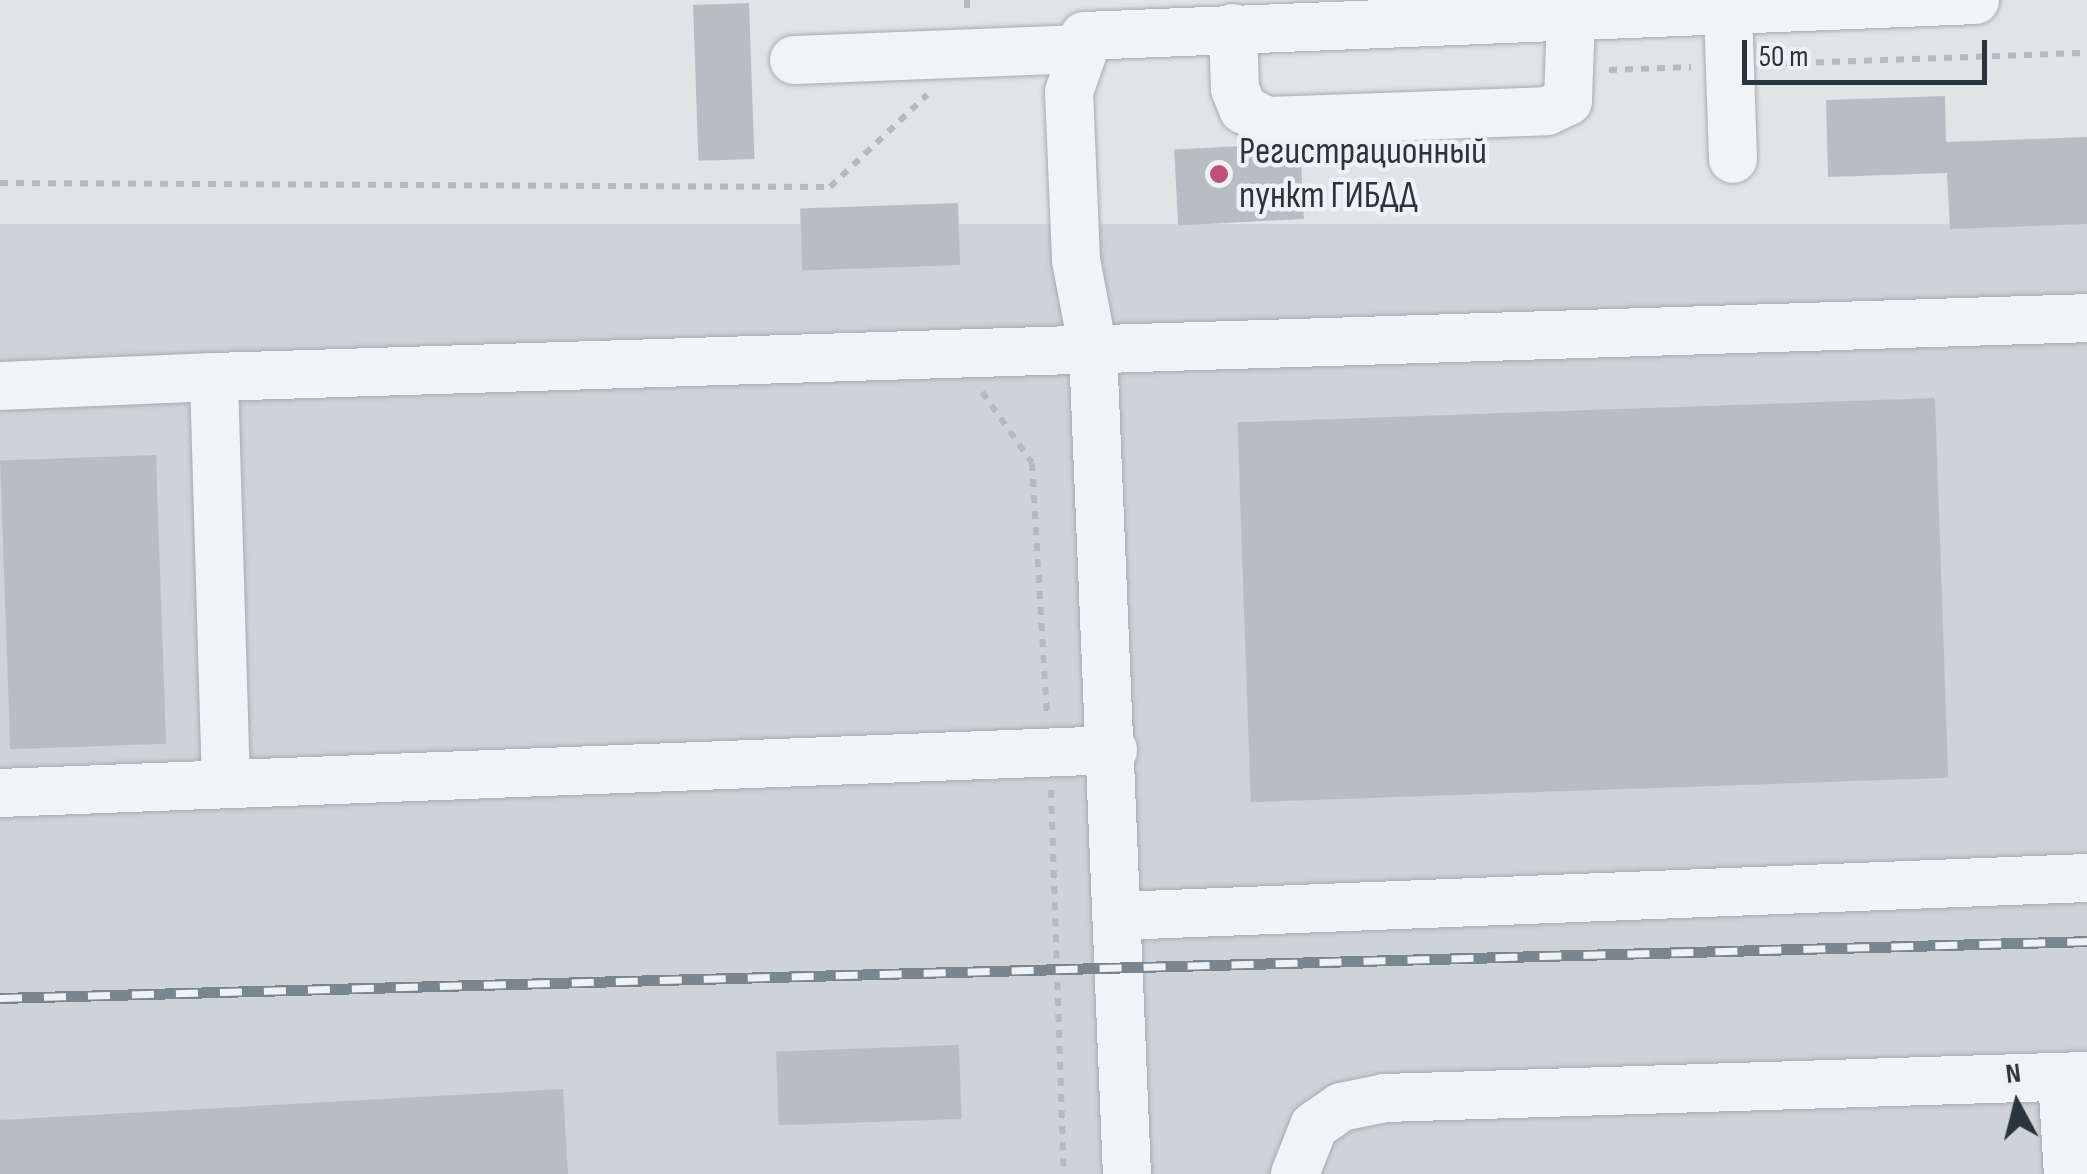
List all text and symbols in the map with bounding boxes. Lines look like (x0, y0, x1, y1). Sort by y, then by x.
scale bar (1747, 20, 1992, 82)
text: 50 m (1759, 39, 1808, 75)
place label: Регистрационный пункт ГИБДД (1239, 129, 1487, 218)
marker: Регистрационный пункт ГИБДД (1208, 163, 1230, 185)
north arrow (1967, 1054, 2067, 1154)
text: N (2004, 1056, 2023, 1091)

